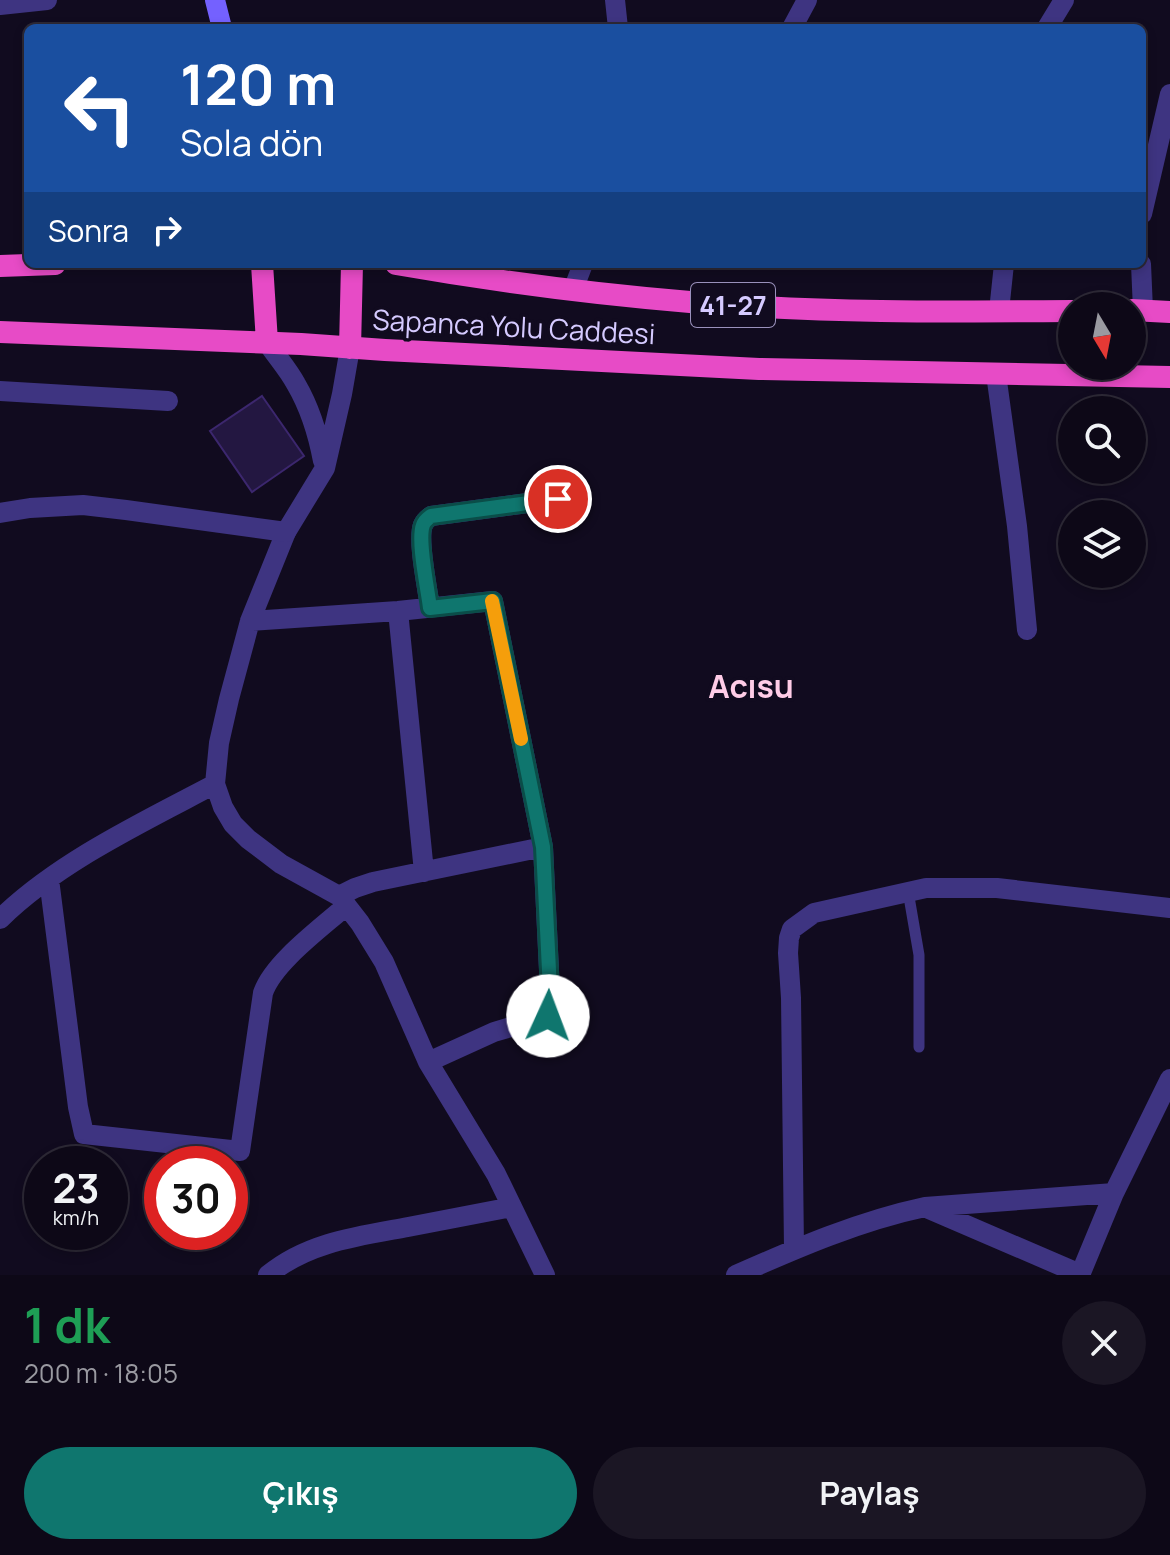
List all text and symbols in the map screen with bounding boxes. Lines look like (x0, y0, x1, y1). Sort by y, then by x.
text: 120 m (180, 45, 336, 122)
icon: left (48, 56, 152, 160)
text: Sola dön (180, 118, 323, 167)
icon: right (145, 208, 189, 252)
text: Sonra (48, 210, 129, 251)
road number: 41-27 (691, 283, 775, 327)
north arrow (1058, 292, 1146, 380)
map controls (1058, 292, 1146, 588)
street label: Sapanca Yolu Caddesi (372, 300, 656, 352)
button: search (1058, 396, 1146, 484)
pin (524, 465, 592, 533)
icon: arrive (536, 477, 580, 521)
button: layers (1058, 500, 1146, 588)
district label: Acısu (708, 664, 794, 708)
position arrow (506, 974, 590, 1058)
speed limit sign: 30 (144, 1146, 248, 1250)
text: 23 (52, 1160, 100, 1215)
text: km/h (53, 1204, 99, 1231)
text: 1 dk (24, 1292, 110, 1357)
button: close (1062, 1301, 1146, 1385)
text: 200 m · 18:05 (24, 1355, 178, 1391)
button: Çıkış (24, 1447, 577, 1539)
button: Paylaş (593, 1447, 1146, 1539)

